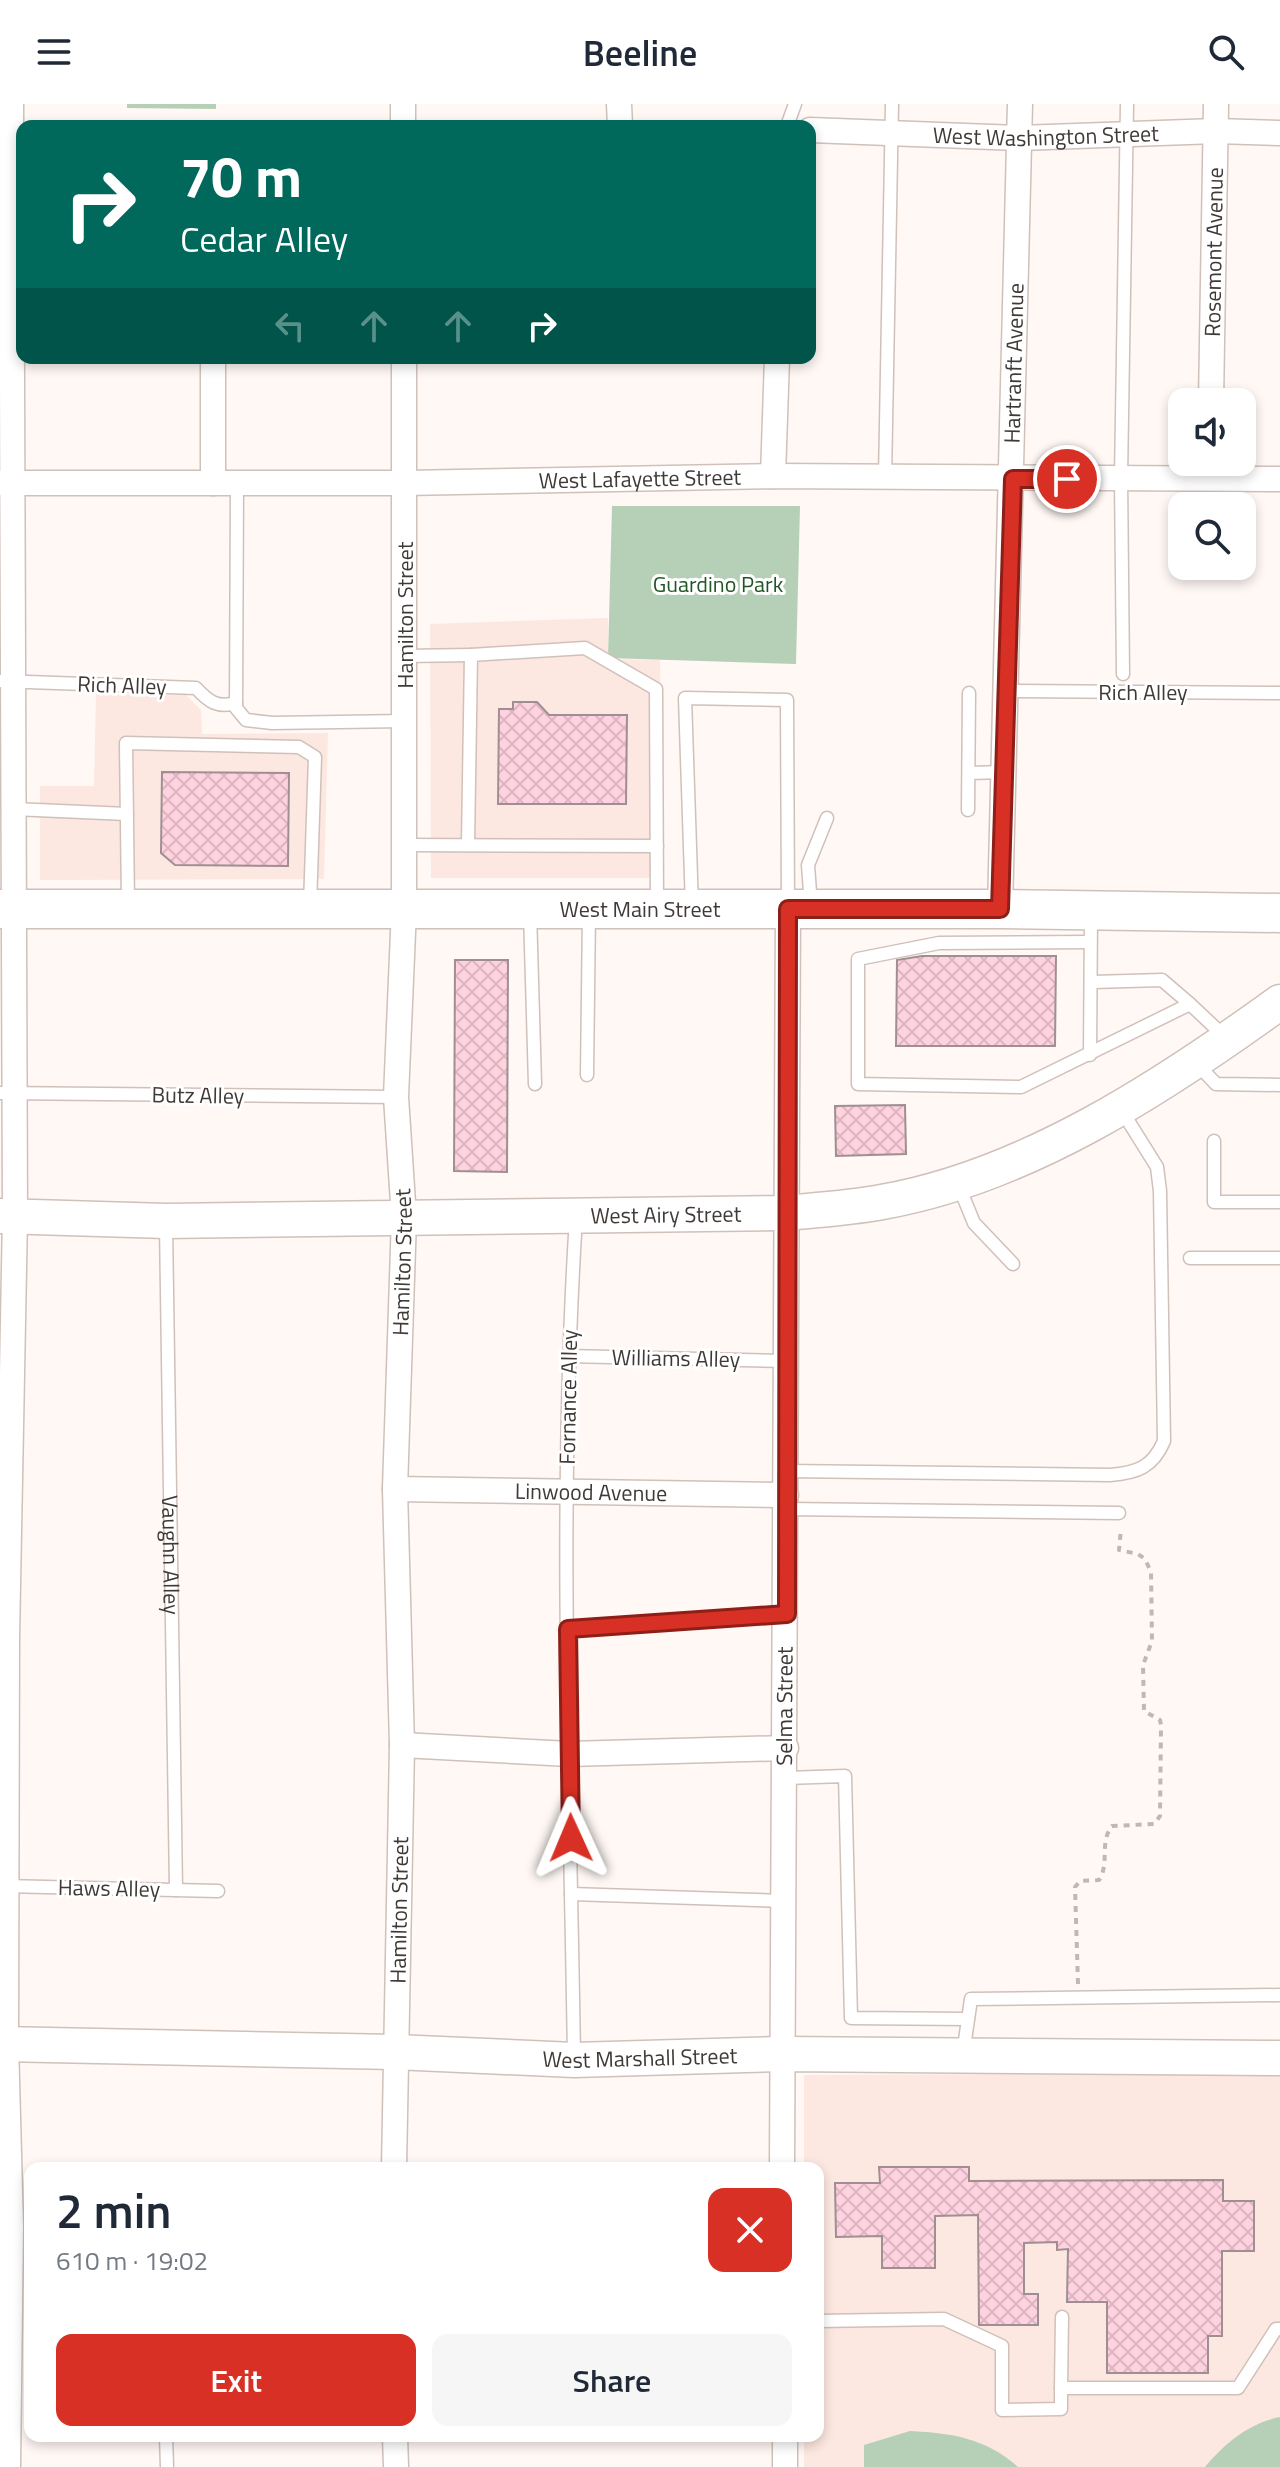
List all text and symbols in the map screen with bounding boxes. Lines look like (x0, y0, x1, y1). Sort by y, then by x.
text: Beeline (583, 25, 697, 80)
icon: menu (32, 30, 76, 74)
icon: search (1204, 30, 1248, 74)
street label: West Washington Street (932, 116, 1160, 155)
text: 70 m (180, 134, 302, 219)
icon: right (48, 152, 152, 256)
street label: Rosemont Avenue (1195, 167, 1232, 337)
text: Cedar Alley (180, 211, 348, 266)
street label: Hartranft Avenue (995, 283, 1033, 444)
icon: left (268, 304, 312, 348)
icon: ahead (352, 304, 396, 348)
icon: ahead (436, 304, 480, 348)
icon: right (520, 304, 564, 348)
map controls (1168, 388, 1256, 580)
button: sound (1168, 388, 1256, 476)
pin (1033, 445, 1101, 513)
icon: arrive (1045, 457, 1089, 501)
street label: West Lafayette Street (538, 460, 742, 497)
button: search (1168, 492, 1256, 580)
street label: Hamilton Street (388, 541, 422, 688)
park label: Guardino Park (653, 567, 784, 601)
street label: Rich Alley (77, 666, 168, 704)
street label: Rich Alley (1098, 675, 1188, 709)
street label: West Main Street (560, 892, 721, 926)
street label: Butz Alley (151, 1077, 245, 1113)
street label: Hamilton Street (383, 1187, 421, 1336)
street label: West Airy Street (590, 1197, 742, 1233)
street label: Fornance Alley (550, 1329, 586, 1465)
street label: Williams Alley (611, 1340, 741, 1376)
street label: Linwood Avenue (515, 1474, 667, 1510)
street label: Vaughn Alley (153, 1495, 189, 1615)
street label: Selma Street (767, 1646, 801, 1766)
position arrow (529, 1796, 613, 1880)
street label: Hamilton Street (380, 1836, 417, 1984)
street label: Haws Alley (57, 1870, 161, 1906)
street label: West Marshall Street (541, 2038, 738, 2077)
text: 2 min (56, 2174, 171, 2247)
button: close (708, 2188, 792, 2272)
text: 610 m · 19:02 (56, 2241, 208, 2280)
button: Exit (56, 2334, 416, 2426)
button: Share (432, 2334, 792, 2426)

